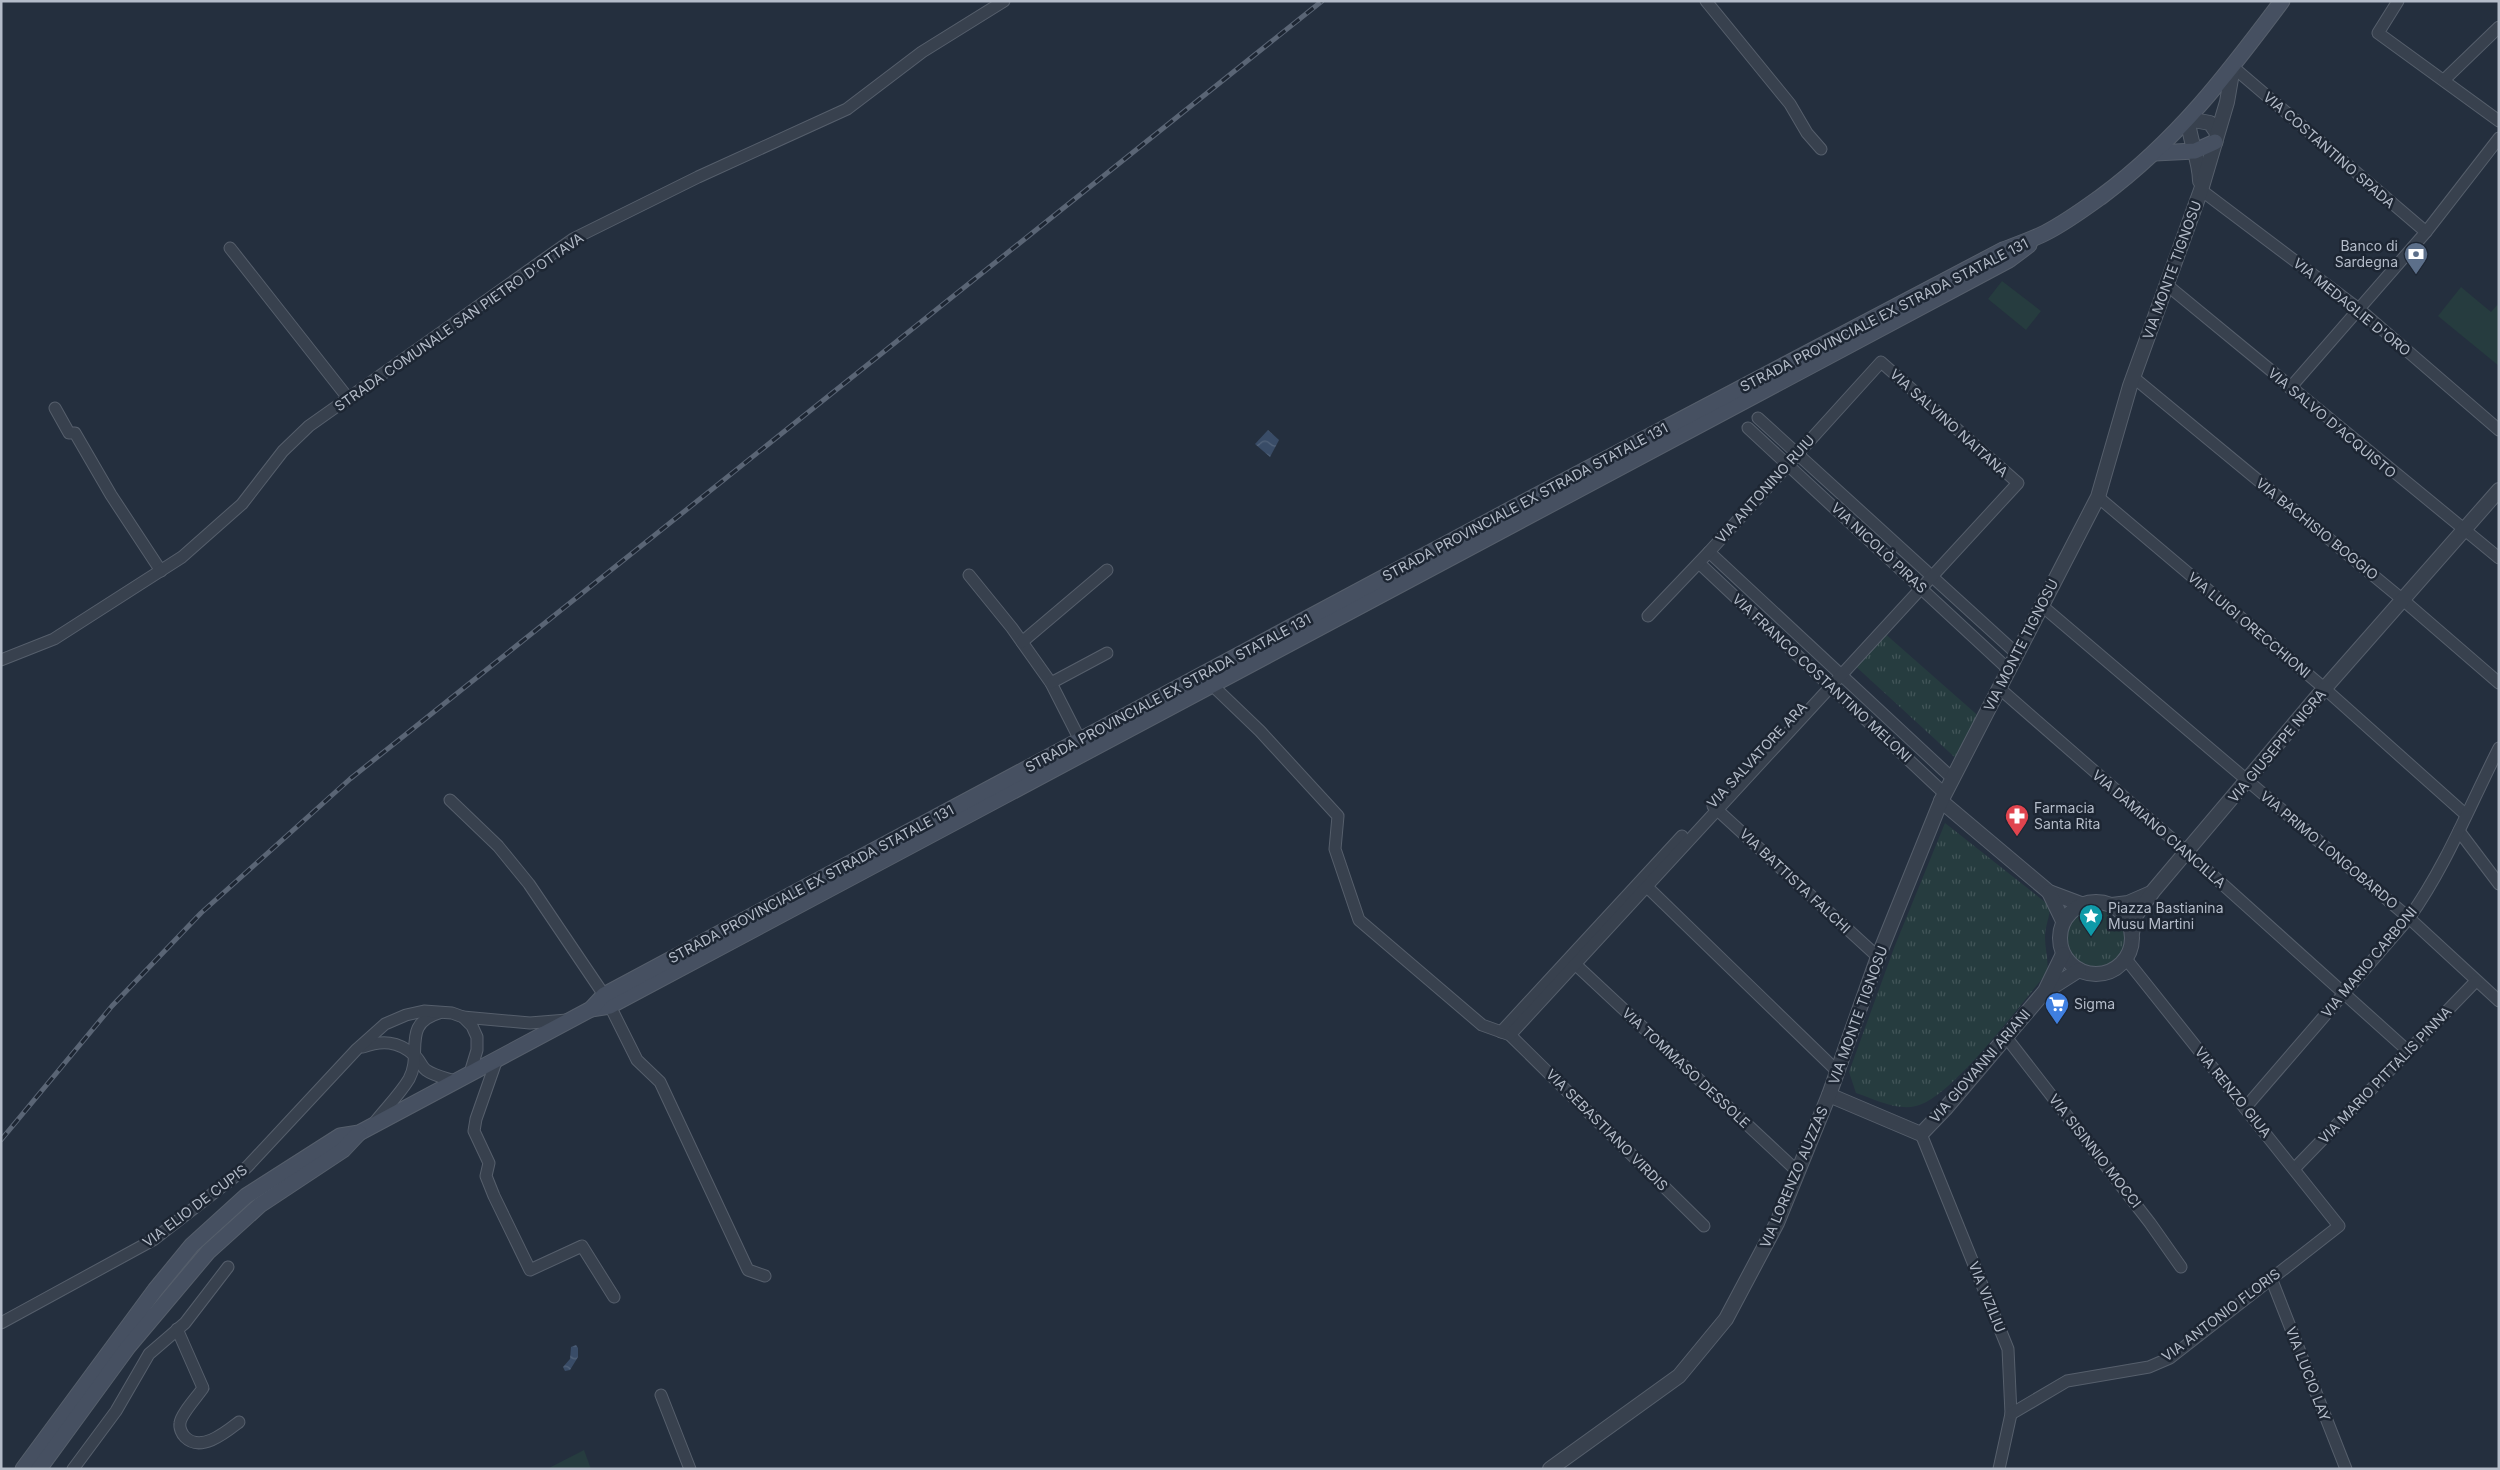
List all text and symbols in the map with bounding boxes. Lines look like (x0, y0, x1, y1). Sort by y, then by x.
street label: VIA COSTANTINO SPADA (2260, 88, 2399, 212)
street label: VIA MONTE TIGNOSU (2139, 198, 2205, 341)
street label: STRADA COMUNALE SAN PIETRO D'OTTAVA (331, 228, 587, 415)
street label: STRADA PROVINCIALE EX STRADA STATALE 131 (1737, 234, 2031, 395)
place label: Banco di Sardegna (2335, 237, 2398, 270)
bank icon: Banco di Sardegna (2403, 241, 2429, 275)
street label: VIA MEDAGLIE D'ORO (2290, 254, 2414, 359)
street label: VIA SALVO D'ACQUISTO (2265, 364, 2400, 481)
street label: VIA SALVINO NAITANA (1887, 365, 2012, 480)
street label: STRADA PROVINCIALE EX STRADA STATALE 131 (1379, 419, 1670, 584)
street label: VIA ANTONINO RUIU (1712, 431, 1818, 546)
street label: VIA BACHISIO BOGGIO (2253, 474, 2382, 583)
street label: VIA NICOLÒ PIRAS (1828, 499, 1931, 596)
street label: VIA LUIGI ORECCHIONI (2184, 568, 2314, 681)
street label: VIA MONTE TIGNOSU (1980, 576, 2061, 714)
street label: VIA FRANCO COSTANTINO MELONI (1729, 590, 1916, 765)
street label: STRADA PROVINCIALE EX STRADA STATALE 131 (1022, 610, 1313, 775)
street label: VIA GIUSEPPE NIGRA (2224, 685, 2329, 806)
street label: VIA SALVATORE ARA (1703, 698, 1810, 811)
street label: VIA DAMIANO CIANCILLA (2089, 766, 2230, 891)
street label: VIA PRIMO LONGOBARDO (2257, 787, 2402, 912)
place label: Farmacia Santa Rita (2034, 799, 2100, 832)
street label: STRADA PROVINCIALE EX STRADA STATALE 131 (665, 801, 956, 966)
pharmacy icon: Farmacia Santa Rita (2004, 803, 2030, 837)
street label: VIA BATTISTA FALCHI (1736, 825, 1854, 936)
place label: Piazza Bastianina Musu Martini (2108, 899, 2224, 932)
place icon: Piazza Bastianina Musu Martini (2078, 903, 2104, 937)
street label: VIA MARIO CARBONI (2317, 903, 2420, 1021)
street label: VIA MONTE TIGNOSU (1825, 943, 1891, 1086)
supermarket icon: Sigma (2044, 991, 2070, 1025)
place label: Sigma (2074, 995, 2115, 1012)
street label: VIA MARIO PITTALIS PINNA (2315, 1002, 2455, 1147)
street label: VIA TOMMASO DESSOLE (1619, 1004, 1754, 1131)
street label: VIA GIOVANNI ARIANI (1926, 1005, 2034, 1126)
street label: VIA RENZO GIUA (2192, 1043, 2275, 1141)
street label: VIA SEBASTIANO VIRDIS (1543, 1065, 1672, 1194)
street label: VIA SISINNIO MOCCI (2046, 1090, 2145, 1211)
street label: VIA LORENZO AUZZAS (1756, 1103, 1831, 1250)
street label: VIA ELIO DE CUPIS (139, 1161, 250, 1250)
street label: VIA VIZILIU (1966, 1259, 2009, 1335)
street label: VIA ANTONIO FLORIS (2158, 1265, 2283, 1365)
street label: VIA LUCIO LAY (2283, 1324, 2335, 1424)

